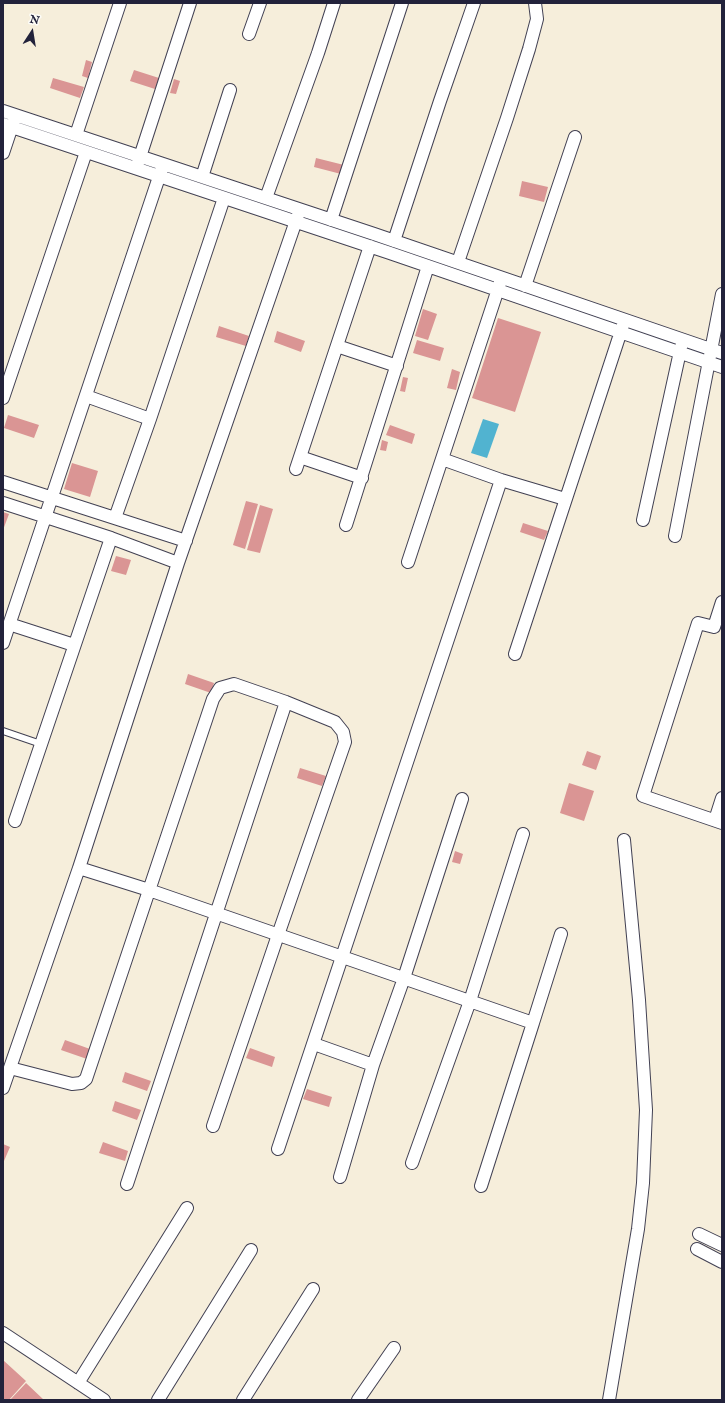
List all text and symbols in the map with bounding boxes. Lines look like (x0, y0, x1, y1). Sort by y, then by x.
north arrow (12, 12, 52, 52)
text: N (28, 12, 41, 28)

